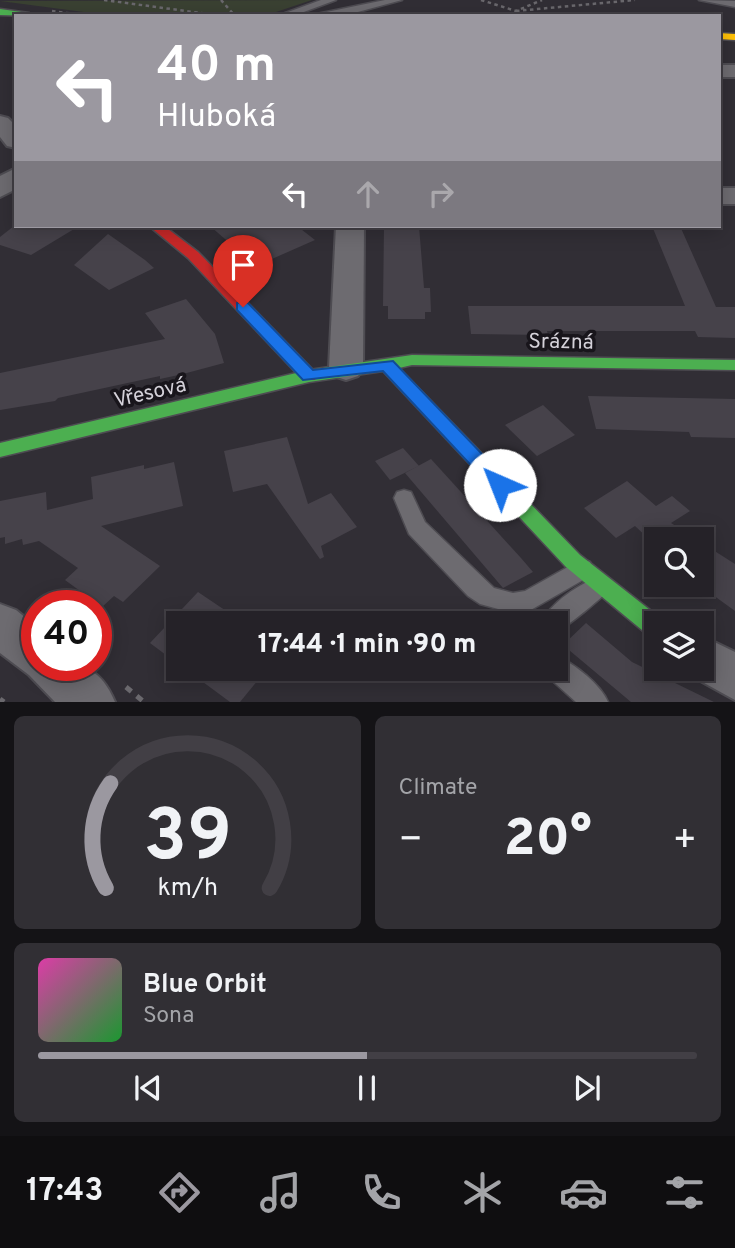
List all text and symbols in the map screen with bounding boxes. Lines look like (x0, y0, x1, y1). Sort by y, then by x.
text: 40 m (157, 37, 276, 99)
icon: left (42, 42, 133, 133)
text: Hluboká (157, 98, 276, 138)
icon: left (276, 175, 314, 213)
icon: ahead (349, 175, 387, 213)
icon: right (422, 175, 460, 213)
pin (213, 235, 273, 307)
icon: arrive (224, 246, 262, 284)
street label: Srázná (528, 328, 594, 357)
street label: Vřesová (112, 372, 189, 415)
position arrow (463, 448, 537, 522)
map controls (644, 527, 714, 681)
button: search (644, 527, 714, 597)
speed limit sign: 40 (21, 590, 112, 681)
button: layers (644, 611, 714, 681)
text: 17:44 · 1 min · 90 m (258, 629, 476, 662)
text: Climate (399, 774, 477, 803)
text: 39 (143, 795, 231, 887)
text: 20° (504, 808, 592, 874)
text: − (399, 817, 423, 866)
text: + (672, 817, 697, 866)
text: km/h (157, 873, 218, 905)
text: Blue Orbit (143, 969, 267, 1002)
text: Sona (143, 1002, 194, 1031)
icon: previous (129, 1069, 167, 1107)
icon: pause (348, 1069, 386, 1107)
icon: next (568, 1069, 606, 1107)
icon: directions (155, 1168, 204, 1217)
icon: music (256, 1168, 305, 1217)
icon: phone (357, 1168, 406, 1217)
icon: climate (458, 1168, 507, 1217)
icon: car (559, 1168, 608, 1217)
icon: filters (660, 1168, 709, 1217)
text: 17:43 (26, 1172, 103, 1212)

